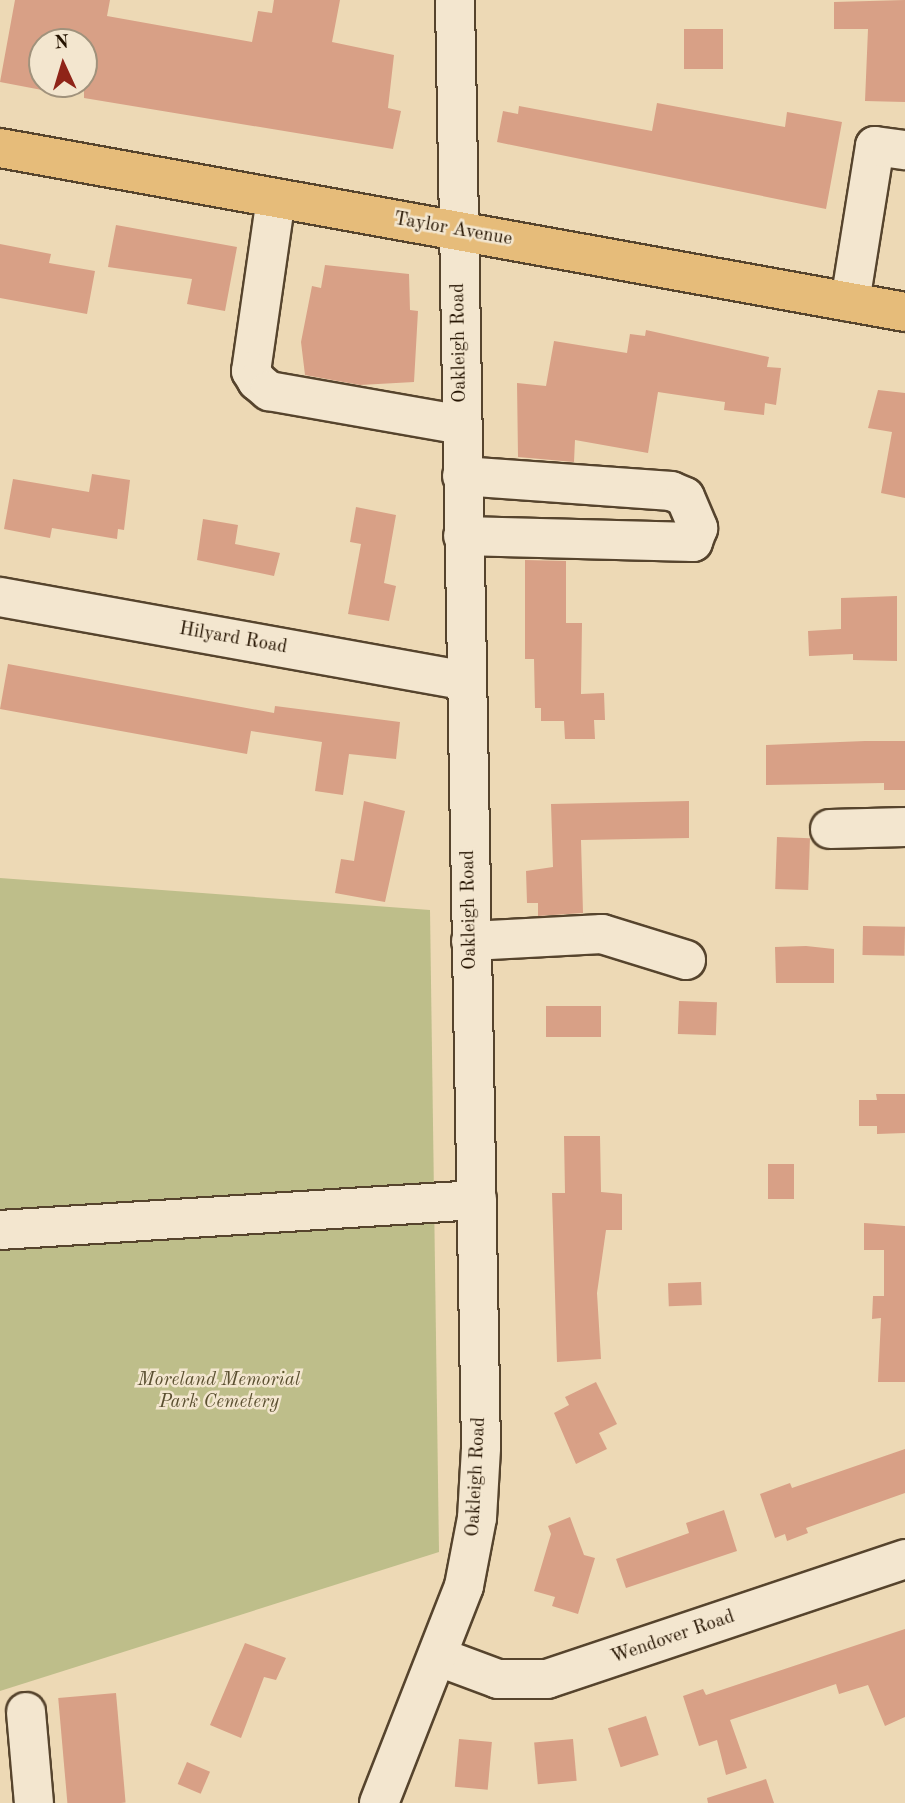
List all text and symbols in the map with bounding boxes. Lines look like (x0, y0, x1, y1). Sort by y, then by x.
north arrow (28, 28, 98, 98)
text: N (54, 34, 70, 54)
street label: Taylor Avenue (392, 208, 514, 252)
street label: Oakleigh Road (448, 283, 472, 403)
street label: Hilyard Road (177, 618, 289, 660)
street label: Oakleigh Road (458, 850, 482, 970)
park label: Moreland Memorial Park Cemetery (138, 1370, 300, 1414)
street label: Oakleigh Road (462, 1417, 492, 1537)
street label: Wendover Road (608, 1606, 738, 1670)

